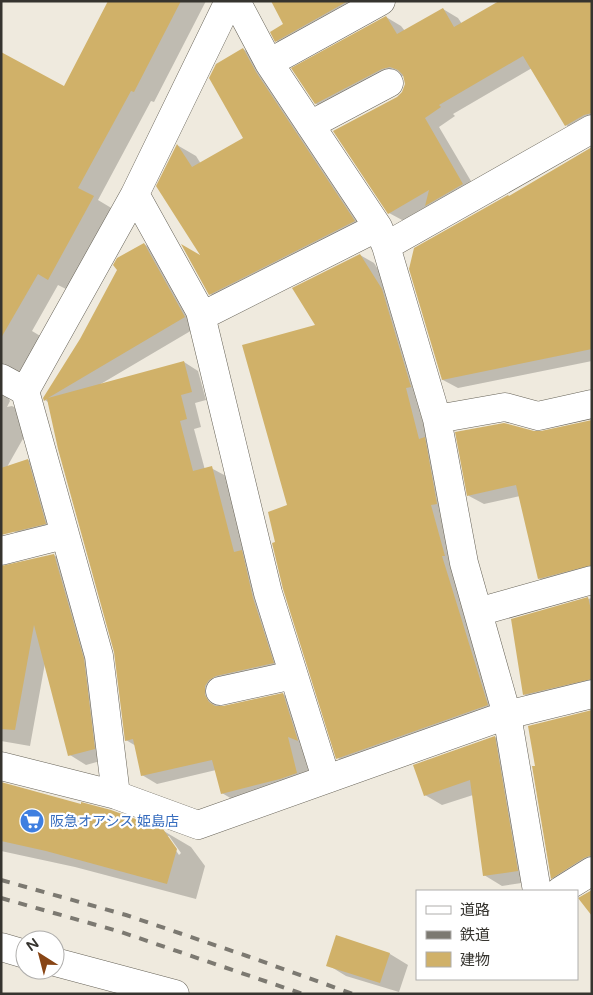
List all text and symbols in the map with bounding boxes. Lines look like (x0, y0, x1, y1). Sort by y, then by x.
supermarket icon: 阪急オアシス 姫島店 (19, 808, 45, 834)
place label: 阪急オアシス 姫島店 (50, 813, 179, 830)
legend (416, 890, 578, 980)
text: 道路 (460, 901, 490, 919)
text: 鉄道 (460, 926, 490, 944)
north arrow (15, 930, 65, 980)
text: N (23, 935, 42, 955)
text: 建物 (460, 951, 490, 969)

